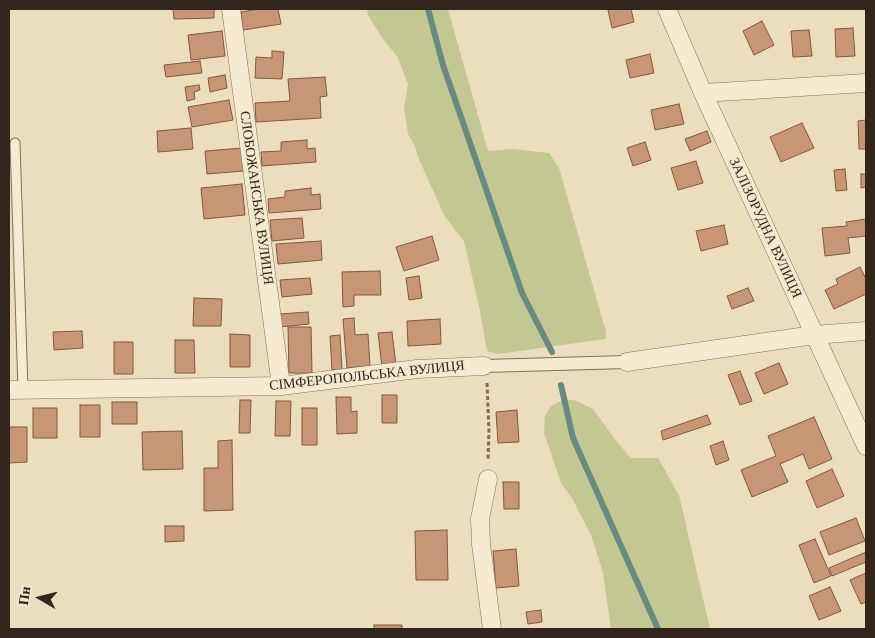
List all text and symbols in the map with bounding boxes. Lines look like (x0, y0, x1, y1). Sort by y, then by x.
street label: СЛОБОЖАНСЬКА ВУЛИЦЯ (236, 110, 276, 286)
street label: ЗАЛІЗОРУДНА ВУЛИЦЯ (725, 155, 805, 301)
street label: СІМФЕРОПОЛЬСЬКА ВУЛИЦЯ (268, 357, 466, 395)
north arrow (15, 573, 65, 623)
text: Пн (16, 585, 33, 606)

